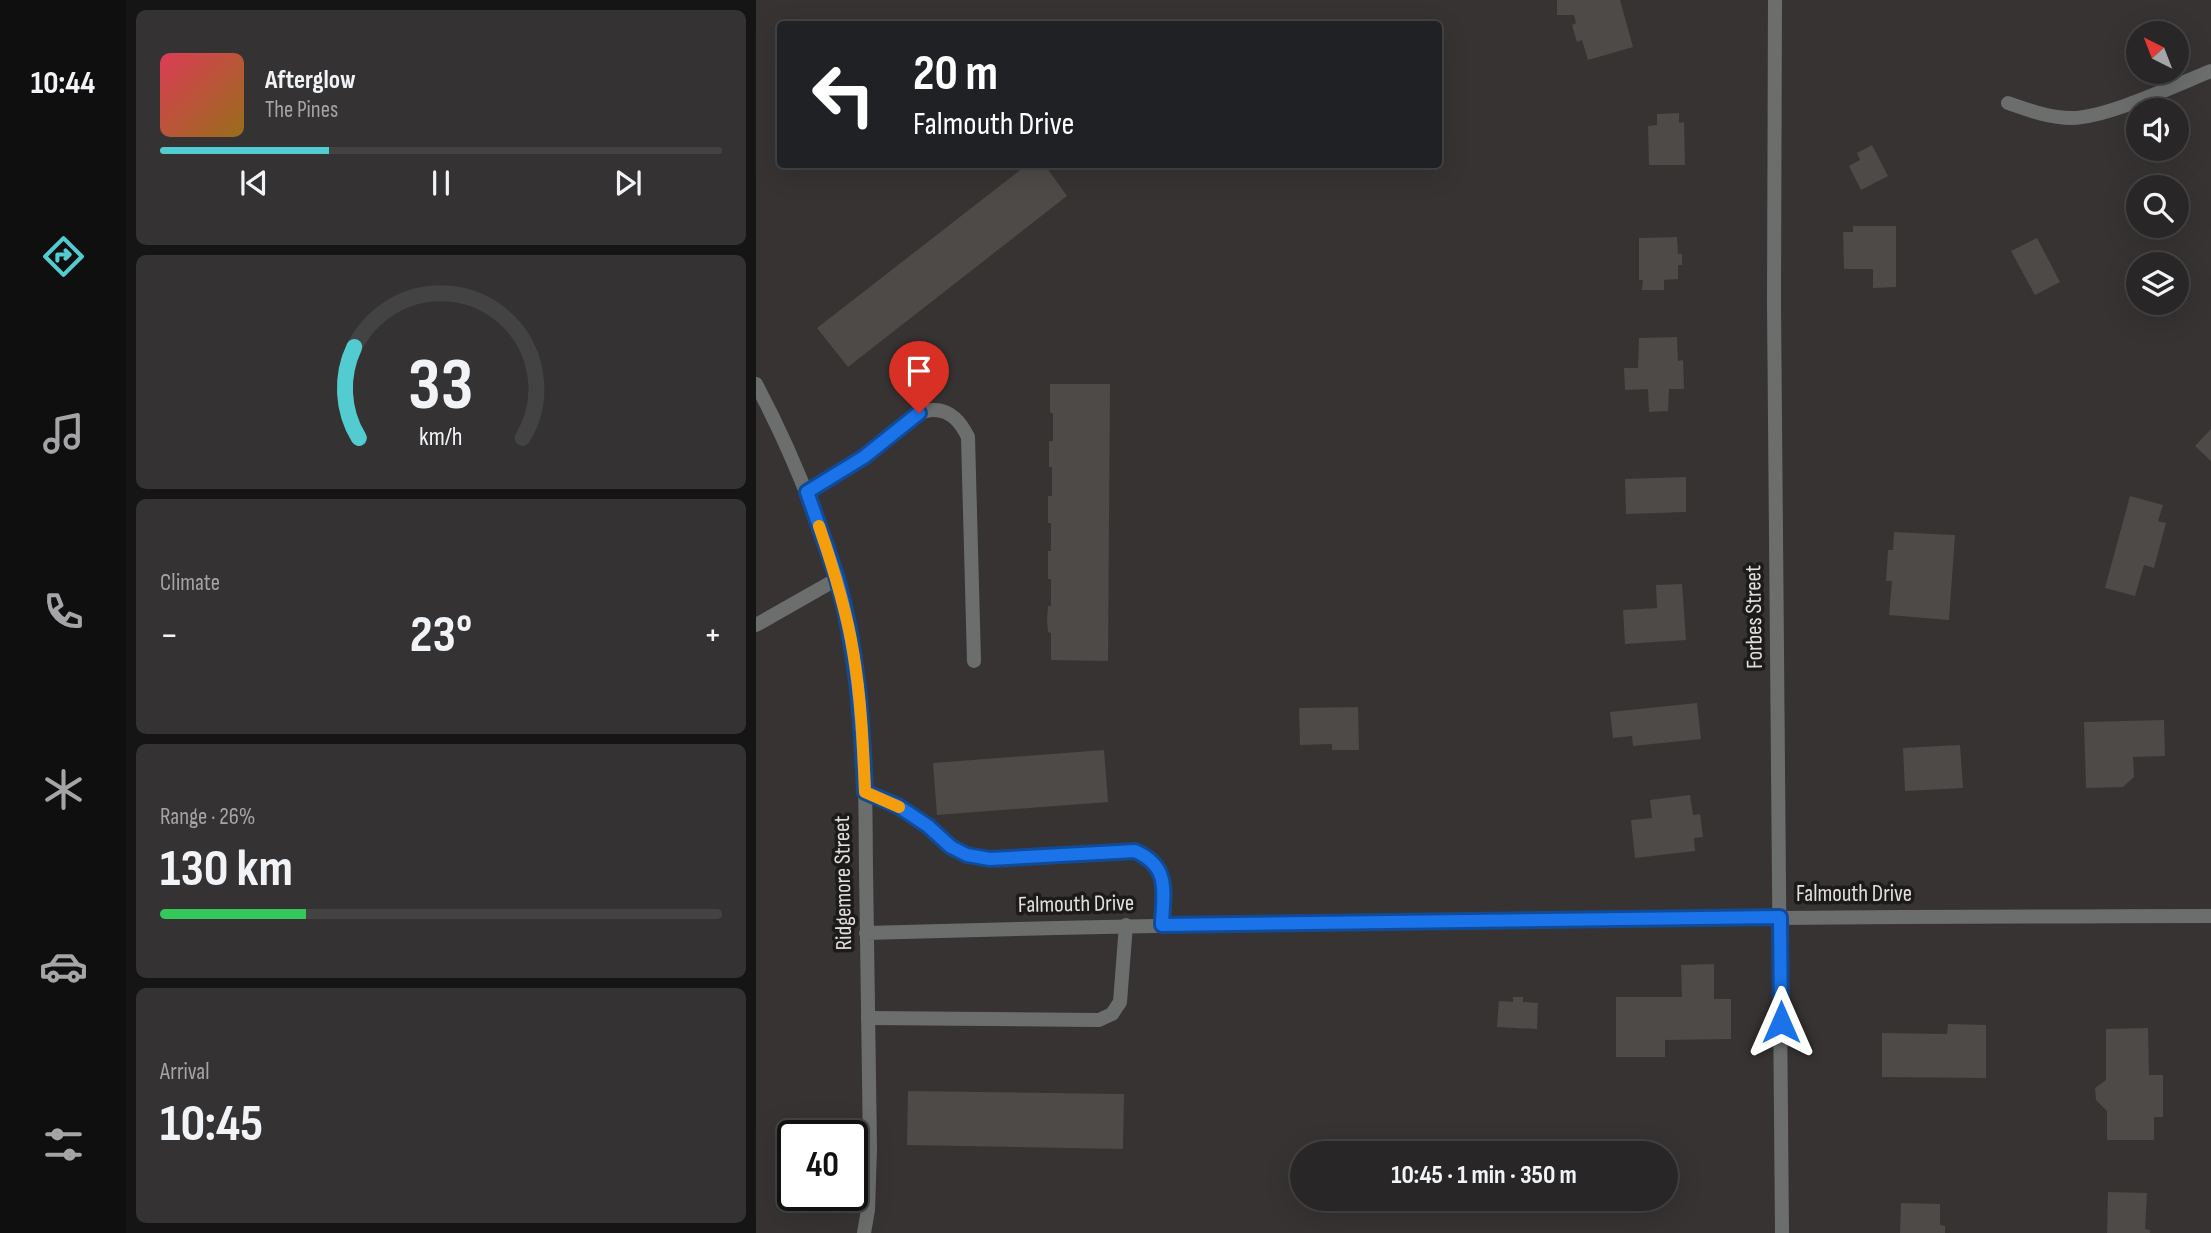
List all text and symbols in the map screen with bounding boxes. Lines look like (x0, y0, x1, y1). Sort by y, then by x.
north arrow (2126, 21, 2189, 84)
map controls (2126, 21, 2189, 315)
text: 20 m (913, 45, 998, 104)
icon: left (798, 49, 889, 140)
text: 10:44 (31, 64, 95, 103)
text: Afterglow (265, 65, 356, 96)
text: The Pines (265, 96, 338, 124)
button: sound (2126, 98, 2189, 161)
text: Falmouth Drive (913, 105, 1074, 144)
icon: previous (235, 164, 273, 202)
icon: pause (422, 164, 460, 202)
icon: next (609, 164, 647, 202)
button: search (2126, 175, 2189, 238)
icon: directions (39, 232, 88, 281)
button: layers (2126, 252, 2189, 315)
pin (889, 341, 949, 413)
text: 33 (408, 342, 474, 430)
icon: arrive (900, 352, 938, 390)
icon: music (39, 409, 88, 458)
text: km/h (419, 422, 463, 453)
street label: Forbes Street (1739, 565, 1769, 669)
text: Climate (160, 569, 220, 597)
icon: phone (39, 587, 88, 636)
text: 23° (410, 604, 472, 667)
text: − (160, 613, 179, 658)
text: + (703, 613, 722, 658)
icon: climate (39, 765, 88, 814)
text: Range · 26% (160, 803, 255, 831)
street label: Ridgemore Street (828, 815, 858, 951)
text: 130 km (160, 838, 293, 901)
street label: Falmouth Drive (1796, 880, 1912, 908)
street label: Falmouth Drive (1018, 889, 1134, 919)
icon: car (39, 942, 88, 991)
position arrow (1744, 985, 1818, 1059)
text: Arrival (160, 1058, 209, 1086)
text: 10:45 (160, 1093, 263, 1156)
icon: filters (39, 1120, 88, 1169)
speed limit sign: 40 (777, 1120, 868, 1211)
text: 10:45 · 1 min · 350 m (1391, 1160, 1577, 1191)

